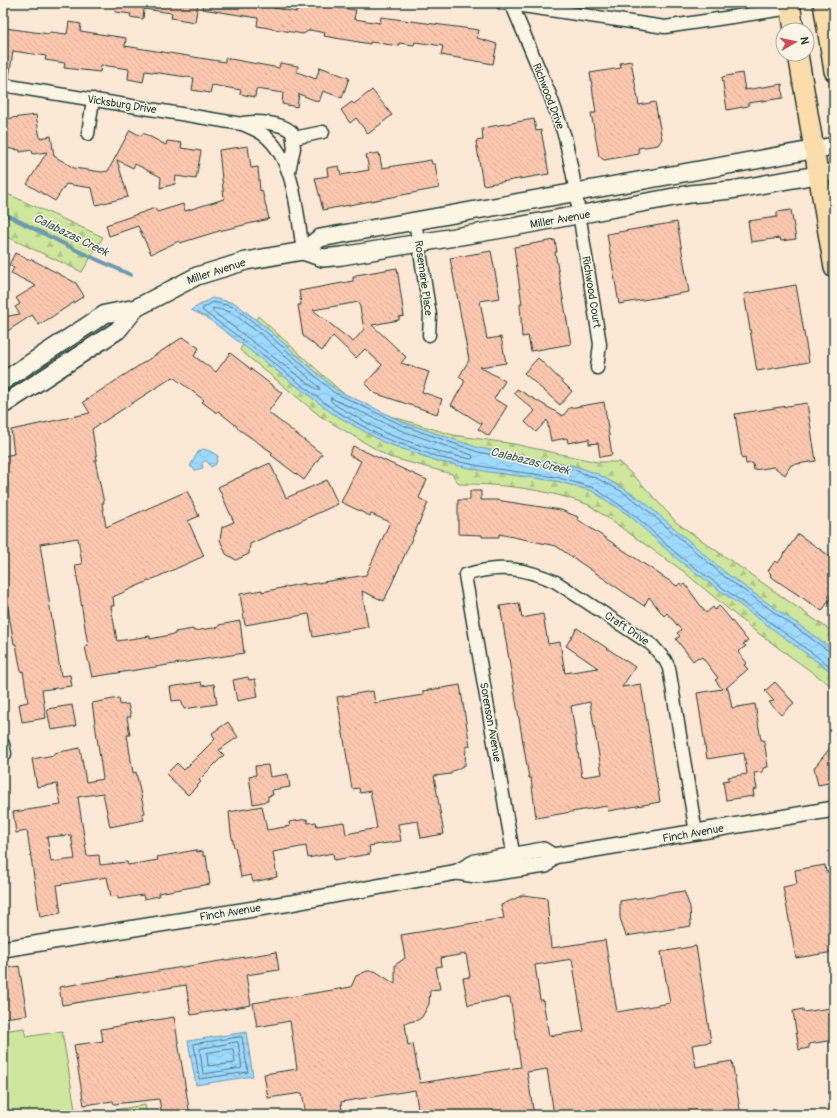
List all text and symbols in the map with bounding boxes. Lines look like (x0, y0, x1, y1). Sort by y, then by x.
north arrow (775, 22, 815, 62)
text: N (797, 36, 811, 46)
street label: Richwood Drive (530, 61, 567, 132)
street label: Vicksburg Drive (86, 93, 158, 116)
street label: Miller Avenue (529, 208, 592, 231)
water label: Calabazas Creek (31, 211, 111, 260)
street label: Rosemarie Place (412, 240, 435, 317)
street label: Richwood Court (579, 255, 604, 330)
street label: Miller Avenue (185, 256, 248, 287)
water label: Calabazas Creek (489, 444, 572, 479)
street label: Craft Drive (602, 609, 652, 648)
street label: Sorenson Avenue (477, 681, 504, 763)
street label: Finch Avenue (662, 822, 725, 845)
street label: Finch Avenue (199, 901, 262, 924)

